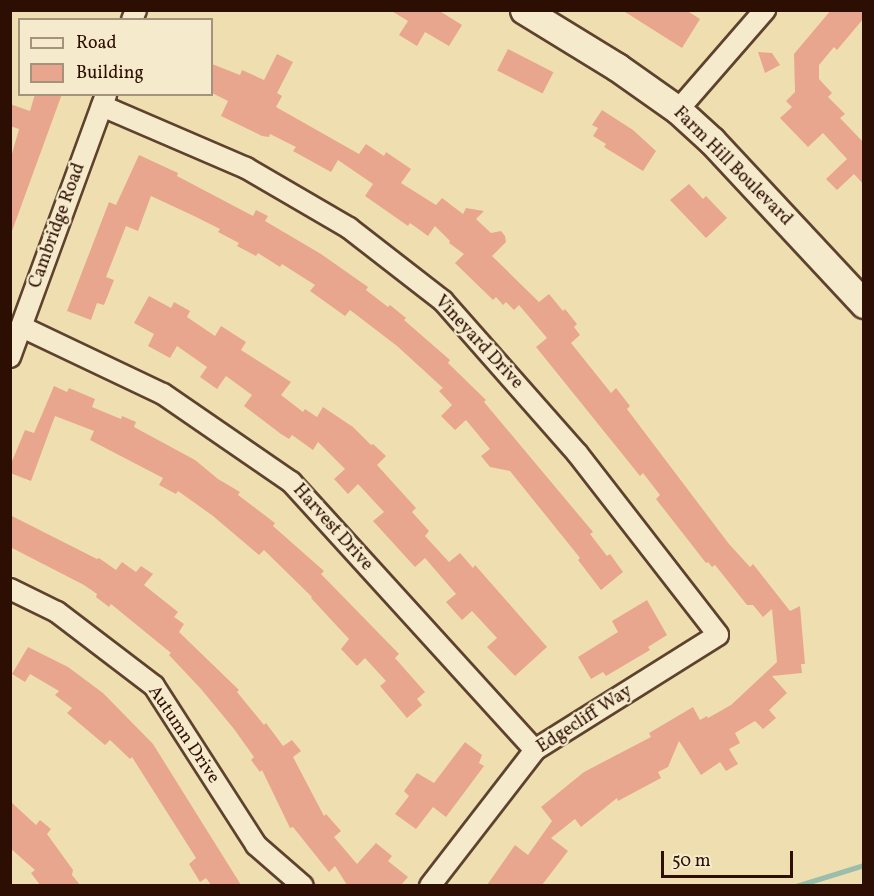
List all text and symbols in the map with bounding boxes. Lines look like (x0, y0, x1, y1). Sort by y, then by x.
legend (18, 18, 213, 96)
text: Road (76, 31, 117, 56)
text: Building (76, 61, 144, 86)
street label: Farm Hill Boulevard (668, 103, 796, 231)
street label: Cambridge Road (25, 160, 91, 292)
street label: Vineyard Drive (429, 292, 527, 394)
street label: Harvest Drive (287, 480, 377, 576)
street label: Autumn Drive (142, 682, 224, 788)
street label: Edgecliff Way (534, 682, 636, 758)
scale bar (664, 839, 796, 877)
text: 50 m (672, 849, 711, 874)

